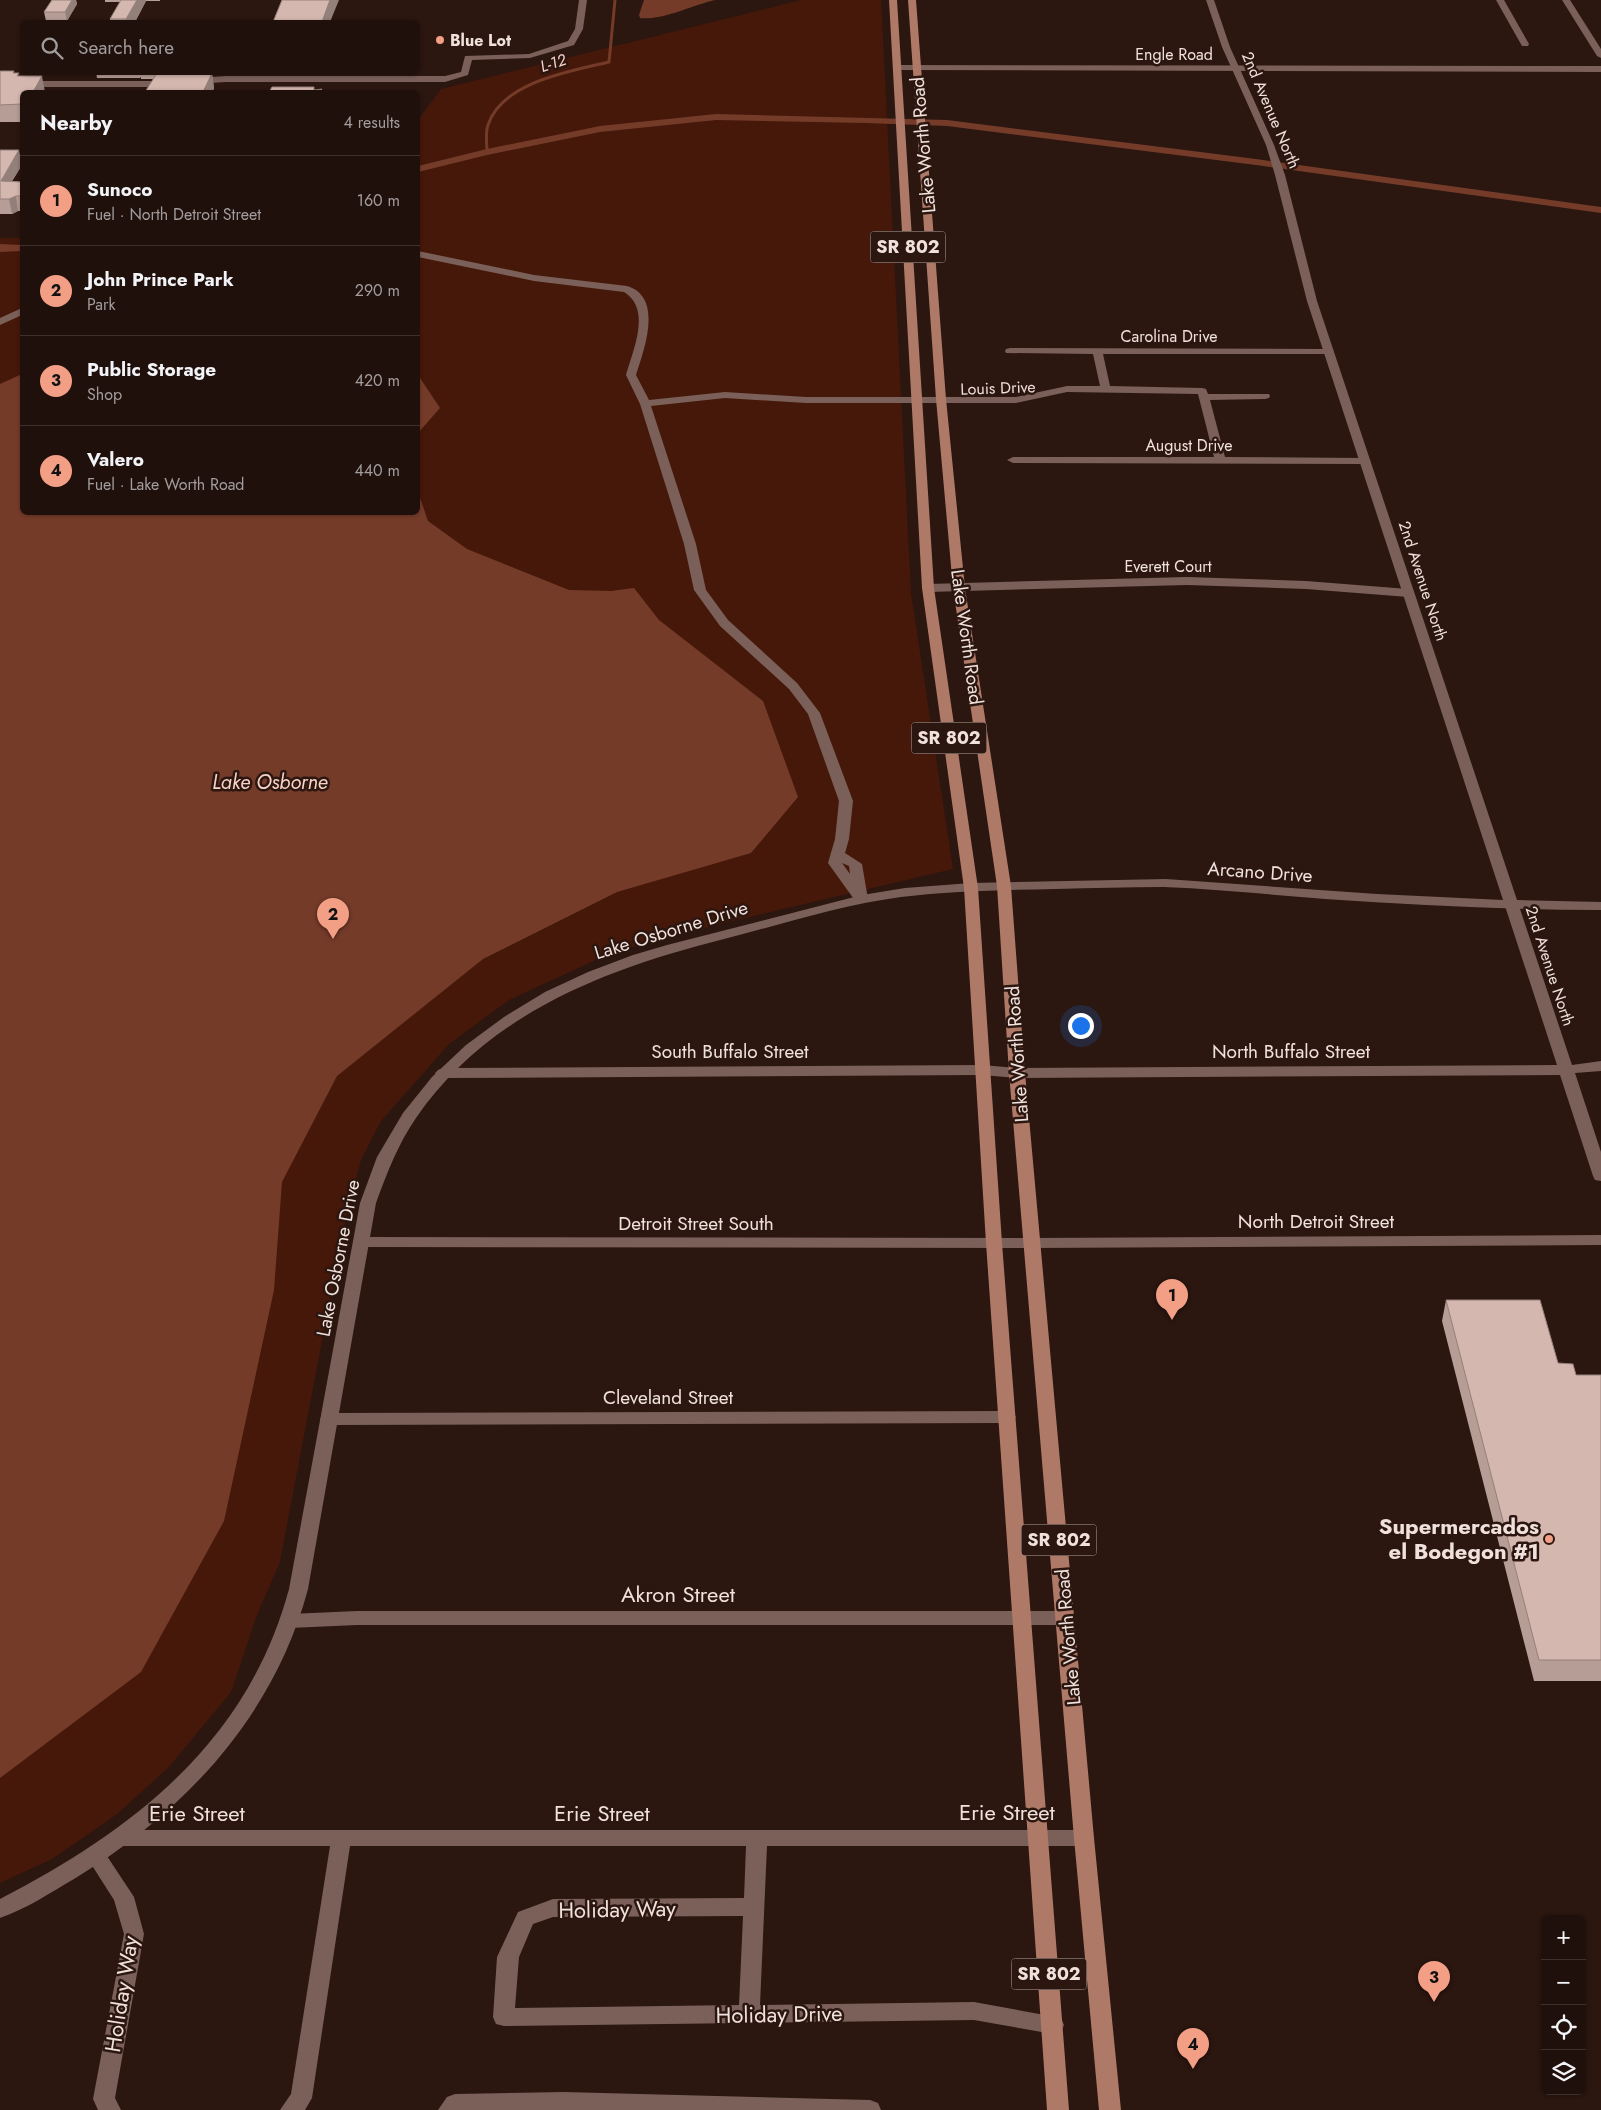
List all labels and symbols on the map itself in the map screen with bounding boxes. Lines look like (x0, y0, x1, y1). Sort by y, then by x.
place label: Blue Lot (450, 29, 512, 52)
marker: Blue Lot (434, 34, 446, 46)
street label: Engle Road (1135, 43, 1213, 66)
water label: L-12 (537, 48, 570, 78)
street label: 2nd Avenue North (1236, 48, 1306, 172)
street label: Lake Worth Road (904, 76, 942, 214)
road number: SR 802 (870, 232, 946, 262)
street label: Carolina Drive (1121, 325, 1217, 348)
street label: Louis Drive (960, 375, 1036, 401)
street label: August Drive (1146, 434, 1232, 457)
street label: 2nd Avenue North (1393, 518, 1453, 644)
street label: Everett Court (1124, 555, 1212, 578)
street label: Lake Worth Road (944, 567, 990, 707)
road number: SR 802 (912, 722, 986, 754)
water label: Lake Osborne (212, 768, 328, 797)
street label: Arcano Drive (1207, 855, 1314, 889)
street label: Lake Osborne Drive (591, 894, 751, 966)
pin: 2 (317, 898, 349, 939)
street label: 2nd Avenue North (1520, 903, 1580, 1029)
street label: Lake Worth Road (999, 985, 1035, 1123)
your location (1068, 1013, 1094, 1039)
street label: South Buffalo Street (651, 1038, 809, 1065)
street label: North Buffalo Street (1212, 1038, 1371, 1065)
street label: Lake Osborne Drive (310, 1177, 366, 1339)
street label: North Detroit Street (1238, 1208, 1395, 1235)
street label: Detroit Street South (618, 1210, 774, 1237)
pin: 1 (1156, 1279, 1188, 1320)
street label: Cleveland Street (603, 1384, 733, 1411)
place label: Supermercados el Bodegon #1 (1379, 1510, 1539, 1567)
road number: SR 802 (1022, 1524, 1096, 1556)
marker: Supermercados el Bodegon #1 (1543, 1533, 1555, 1545)
street label: Lake Worth Road (1049, 1568, 1087, 1706)
street label: Akron Street (621, 1578, 736, 1610)
street label: Erie Street (959, 1796, 1056, 1828)
street label: Erie Street (149, 1797, 246, 1829)
street label: Erie Street (554, 1797, 651, 1829)
street label: Holiday Way (558, 1892, 676, 1926)
street label: Holiday Way (96, 1933, 146, 2055)
road number: SR 802 (1012, 1958, 1086, 1990)
pin: 3 (1418, 1961, 1450, 2002)
street label: Holiday Drive (715, 1997, 843, 2031)
pin: 4 (1177, 2028, 1209, 2069)

